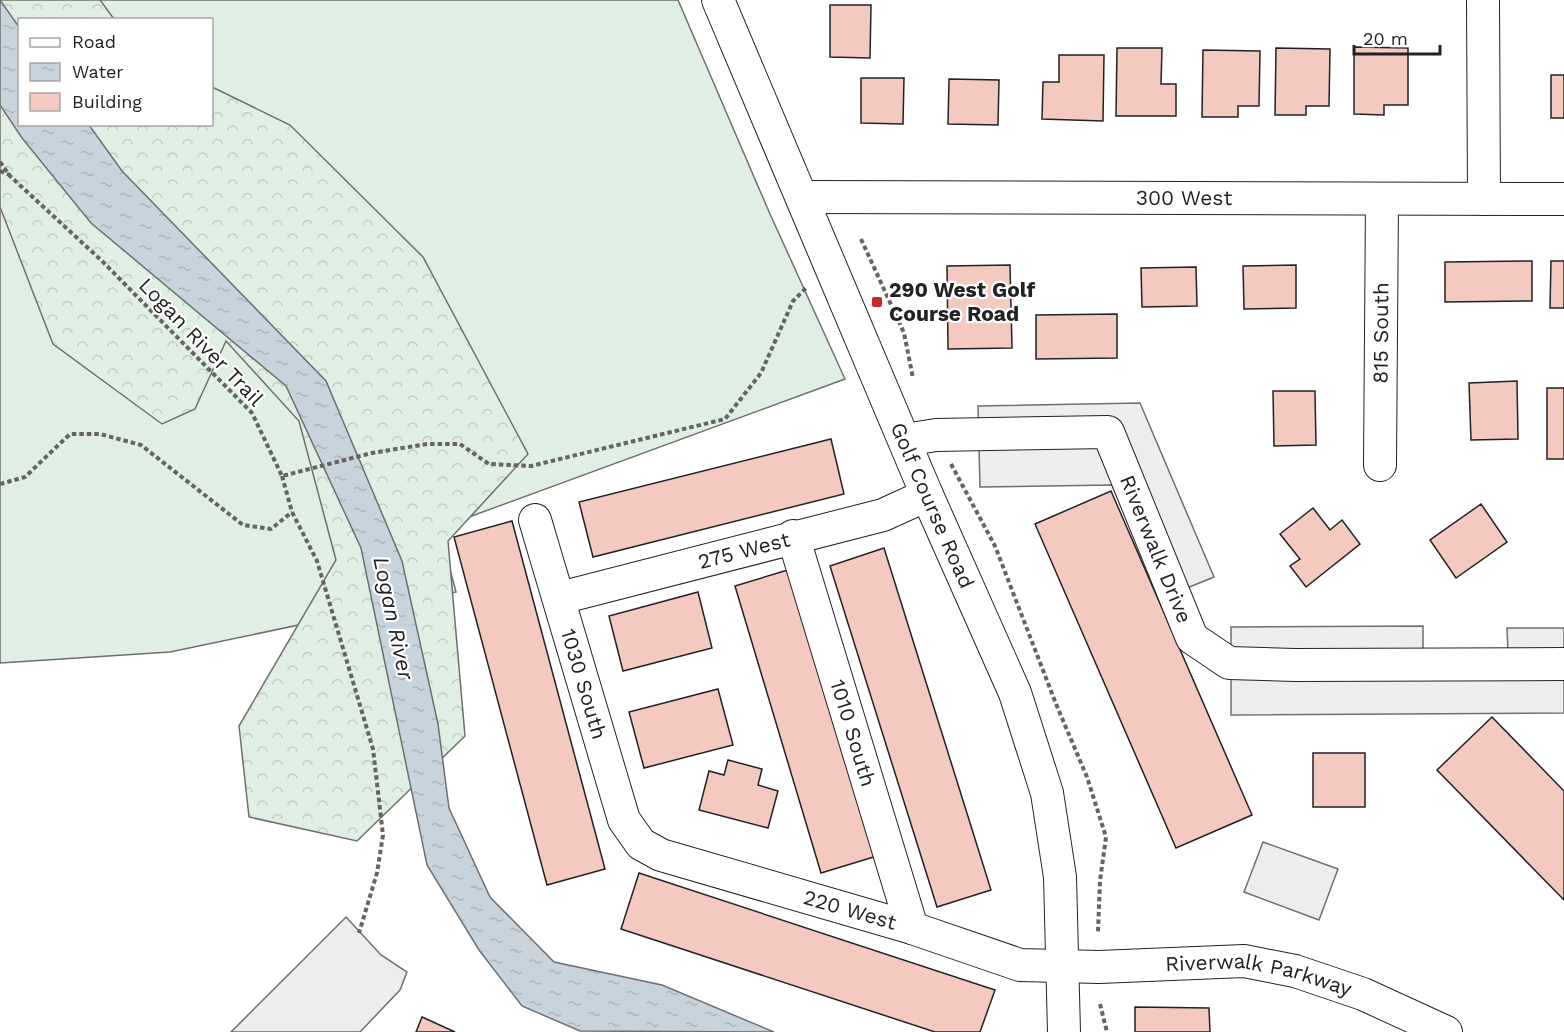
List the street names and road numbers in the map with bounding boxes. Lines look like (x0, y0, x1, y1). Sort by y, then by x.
street label: 300 West (1136, 185, 1232, 210)
street label: Logan River Trail (134, 272, 269, 411)
street label: 815 South (1368, 282, 1393, 384)
street label: Golf Course Road (886, 418, 980, 592)
street label: Riverwalk Drive (1115, 471, 1198, 627)
street label: 275 West (695, 526, 793, 574)
street label: 1030 South (556, 625, 612, 742)
street label: 1010 South (825, 676, 881, 790)
street label: 220 West (801, 884, 900, 935)
street label: Riverwalk Parkway (1165, 948, 1355, 1001)

